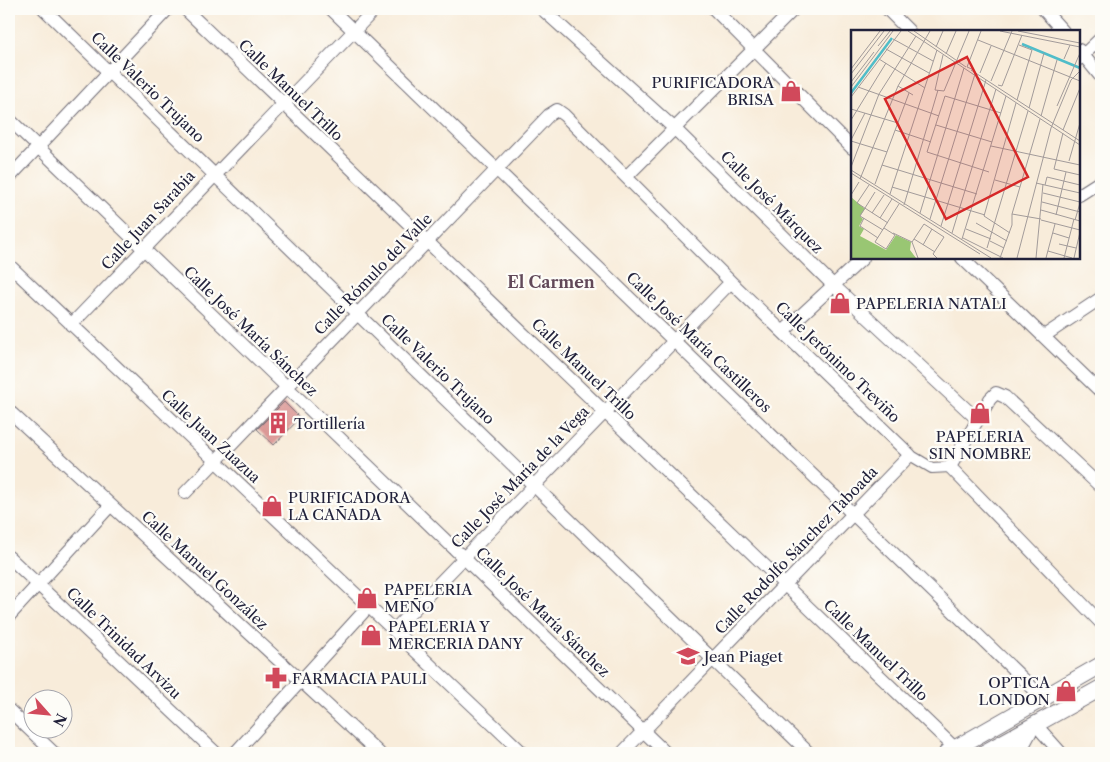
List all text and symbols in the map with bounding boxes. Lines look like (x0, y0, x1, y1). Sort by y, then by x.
street label: Calle Valerio Trujano (87, 28, 209, 146)
inset map (851, 30, 1080, 259)
street label: Calle Manuel Trillo (235, 35, 347, 145)
place label: PURIFICADORA BRISA (651, 73, 775, 109)
shop icon: PURIFICADORA BRISA (778, 78, 804, 104)
street label: Calle José Márquez (717, 147, 828, 258)
street label: Calle Juan Sarabia (97, 166, 199, 274)
street label: Calle Rómulo del Valle (310, 209, 436, 339)
street label: Calle José María Sánchez (180, 262, 322, 400)
street label: Calle José María Castilleros (622, 268, 776, 416)
district label: El Carmen (507, 272, 595, 292)
shop icon: PAPELERIA NATALI (827, 290, 853, 316)
place label: PAPELERIA NATALI (856, 294, 1007, 313)
street label: Calle Jerónimo Treviño (772, 298, 904, 426)
street label: Calle Valerio Trujano (377, 310, 499, 428)
street label: Calle Manuel Trillo (528, 314, 640, 424)
street label: Calle Juan Zuazua (158, 385, 265, 487)
shop icon: PAPELERIA SIN NOMBRE (967, 400, 993, 426)
street label: Calle José María de la Vega (447, 402, 593, 552)
building icon: Tortillería (265, 410, 291, 436)
place label: Tortillería (294, 414, 365, 433)
place label: PAPELERIA SIN NOMBRE (929, 427, 1031, 463)
street label: Calle Rodolfo Sánchez Taboada (711, 462, 881, 638)
place label: PURIFICADORA LA CAÑADA (288, 488, 411, 524)
shop icon: PURIFICADORA LA CAÑADA (259, 493, 285, 519)
street label: Calle Manuel González (138, 506, 272, 634)
street label: Calle José María Sánchez (472, 543, 614, 681)
place label: PAPELERIA MEÑO (384, 580, 473, 616)
street label: Calle Trinidad Arvizu (63, 583, 185, 703)
shop icon: PAPELERIA MEÑO (354, 585, 380, 611)
street label: Calle Manuel Trillo (820, 595, 932, 705)
place label: PAPELERIA Y MERCERIA DANY (388, 617, 524, 653)
shop icon: PAPELERIA Y MERCERIA DANY (358, 622, 384, 648)
school or university icon: Jean Piaget (675, 643, 701, 669)
place label: Jean Piaget (702, 647, 783, 666)
pharmacy icon: FARMACIA PAULI (263, 665, 289, 691)
place label: FARMACIA PAULI (292, 669, 427, 688)
place label: OPTICA LONDON (979, 673, 1051, 709)
shop icon: OPTICA LONDON (1053, 678, 1079, 704)
north arrow (22, 690, 72, 740)
text: N (49, 710, 70, 729)

